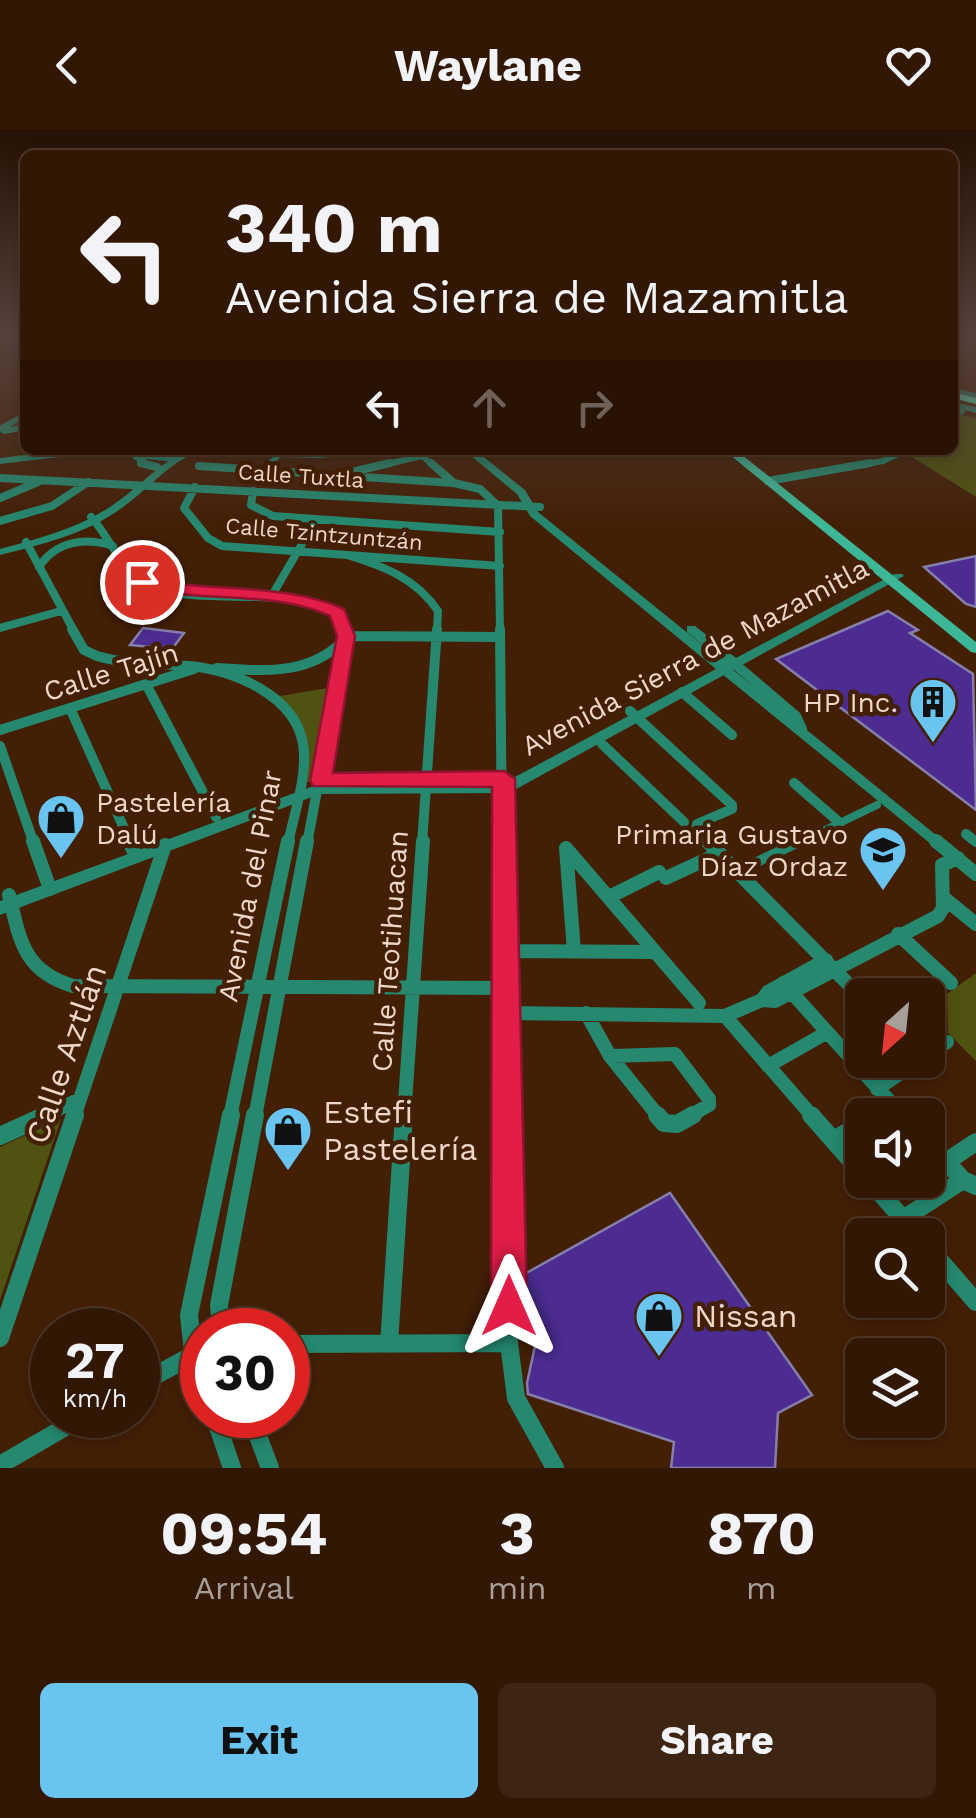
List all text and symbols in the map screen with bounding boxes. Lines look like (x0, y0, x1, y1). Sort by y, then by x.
icon: back (40, 38, 95, 93)
icon: heart (881, 38, 936, 93)
text: Waylane (394, 39, 582, 92)
text: 340 m (225, 187, 443, 269)
icon: left (60, 190, 190, 320)
text: Avenida Sierra de Mazamitla (225, 271, 848, 324)
icon: left (357, 380, 412, 435)
icon: ahead (462, 380, 517, 435)
icon: right (567, 380, 622, 435)
street label: Calle Tuxtla (237, 459, 365, 493)
street label: Calle Tzintzuntzán (224, 513, 424, 555)
pin (100, 540, 185, 625)
street label: Avenida Sierra de Mazamitla (516, 551, 874, 763)
icon: arrive (115, 555, 170, 610)
street label: Calle Tajín (40, 636, 182, 708)
building icon: HP Inc. (907, 676, 959, 744)
place label: HP Inc. (803, 686, 898, 719)
street label: Avenida del Pinar (211, 767, 289, 1005)
place label: Pastelería Dalú (96, 786, 231, 851)
shop icon: Pastelería Dalú (35, 792, 87, 860)
place label: Primaria Gustavo Díaz Ordaz (615, 818, 848, 883)
school or university icon: Primaria Gustavo Díaz Ordaz (857, 824, 909, 892)
street label: Calle Teotihuacan (365, 829, 415, 1073)
street label: Calle Aztlán (18, 959, 114, 1149)
north arrow (845, 978, 945, 1078)
map controls (845, 978, 945, 1438)
place label: Estefi Pastelería (323, 1093, 477, 1168)
button: sound (845, 1098, 945, 1198)
shop icon: Estefi Pastelería (262, 1104, 314, 1172)
button: search (845, 1218, 945, 1318)
position arrow (457, 1254, 561, 1358)
shop icon: Nissan (633, 1290, 685, 1358)
place label: Nissan (694, 1297, 798, 1335)
speed limit sign: 30 (180, 1308, 310, 1438)
text: 27 (65, 1331, 125, 1390)
button: layers (845, 1338, 945, 1438)
text: km/h (63, 1384, 127, 1413)
text: 09:54 (160, 1498, 328, 1569)
text: 3 (499, 1498, 535, 1569)
text: 870 (707, 1498, 816, 1569)
text: Arrival (194, 1569, 294, 1607)
text: min (488, 1569, 547, 1607)
text: m (746, 1569, 777, 1607)
button: Exit (40, 1683, 478, 1798)
button: Share (498, 1683, 936, 1798)

